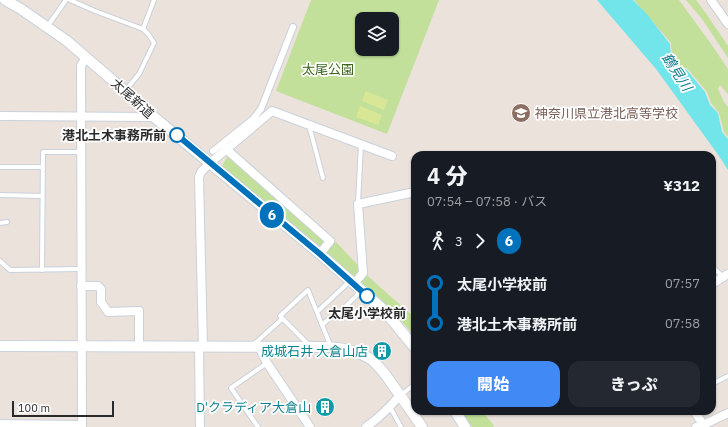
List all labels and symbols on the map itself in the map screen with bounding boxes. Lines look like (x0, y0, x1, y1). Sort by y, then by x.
water label: 鶴見川 (658, 49, 697, 96)
park label: 太尾公園 (302, 61, 354, 78)
street label: 太尾新道 (108, 75, 158, 122)
school or university icon: 神奈川県立港北高等学校 (510, 102, 532, 124)
place label: 神奈川県立港北高等学校 (535, 105, 678, 122)
place label: 港北土木事務所前 (62, 127, 166, 144)
marker: 港北土木事務所前 (169, 127, 185, 143)
line badge: 6 (259, 202, 285, 228)
marker: 太尾小学校前 (359, 288, 375, 304)
place label: 太尾小学校前 (328, 305, 406, 322)
building icon: 成城石井 大倉山店 (371, 340, 393, 362)
place label: 成城石井 大倉山店 (261, 343, 368, 360)
building icon: D'クラディア大倉山 (314, 396, 336, 418)
scale bar (12, 399, 114, 418)
place label: D'クラディア大倉山 (196, 399, 311, 416)

